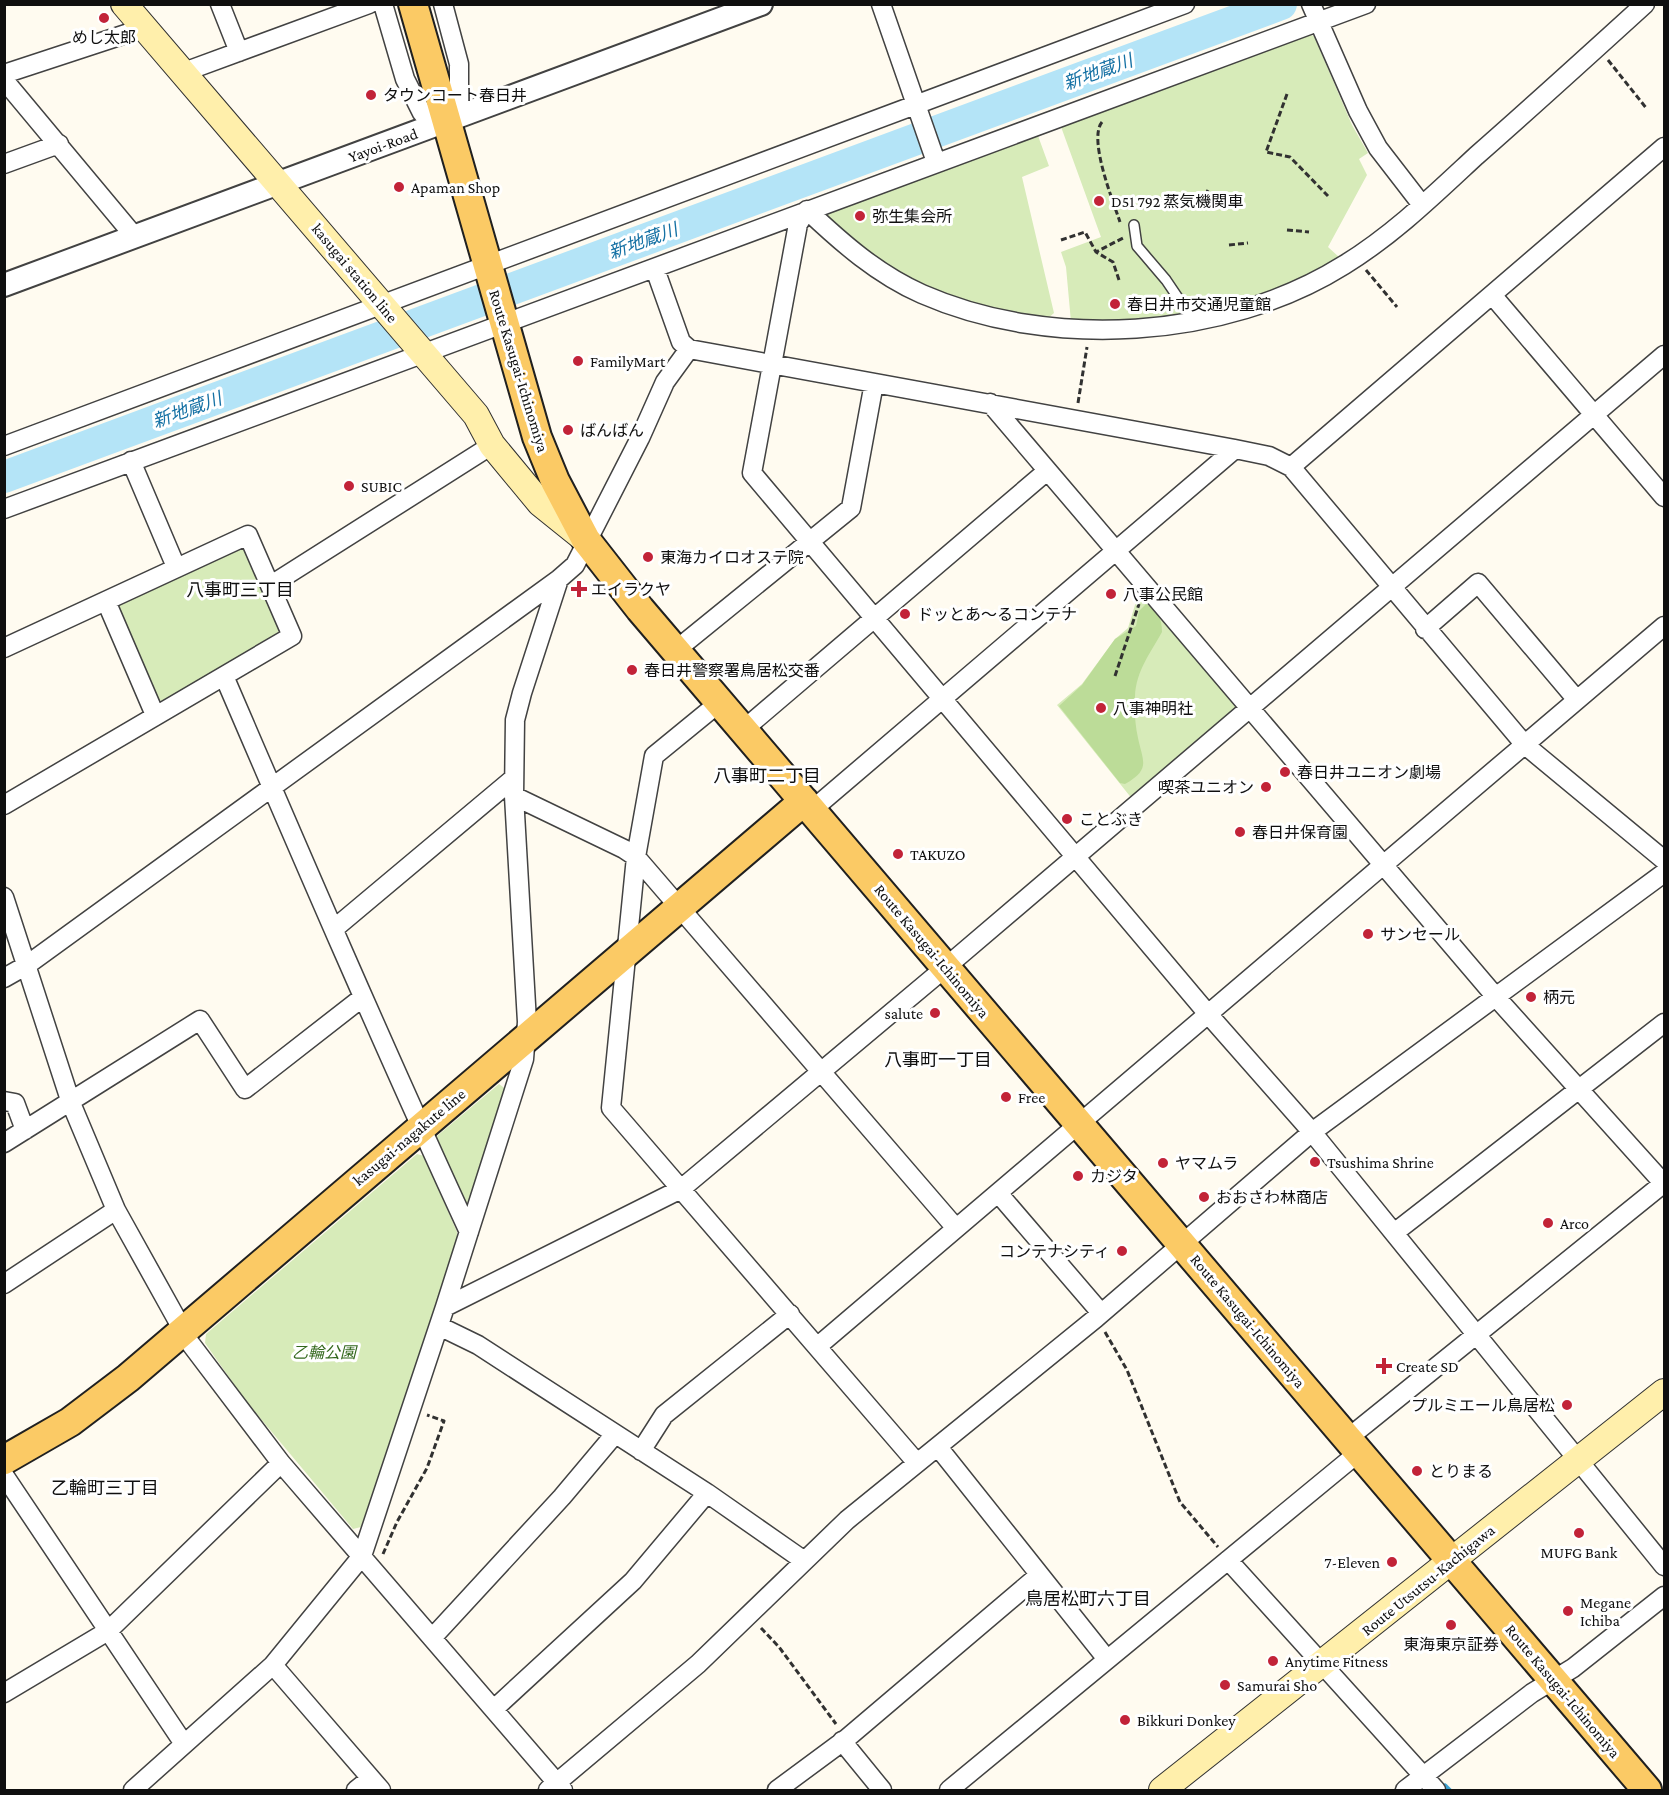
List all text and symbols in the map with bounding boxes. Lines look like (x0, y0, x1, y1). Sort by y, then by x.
marker: めし太郎 (97, 11, 111, 25)
place label: めし太郎 (72, 29, 136, 46)
water label: 新地蔵川 (1061, 50, 1137, 94)
place label: タウンコート春日井 (383, 87, 527, 104)
marker: タウンコート春日井 (364, 88, 378, 102)
street label: Yayoi-Road (346, 124, 421, 166)
place label: Apaman Shop (411, 179, 500, 197)
marker: Apaman Shop (392, 180, 406, 194)
place label: D51 792 蒸気機関車 (1111, 193, 1243, 210)
marker: D51 792 蒸気機関車 (1092, 194, 1106, 208)
place label: 弥生集会所 (872, 208, 952, 225)
marker: 弥生集会所 (853, 209, 867, 223)
water label: 新地蔵川 (606, 219, 682, 263)
street label: kasugai station line (308, 220, 401, 327)
street label: Route Kasugai-Ichinomiya (485, 288, 552, 455)
place label: 春日井市交通児童館 (1127, 296, 1271, 313)
marker: 春日井市交通児童館 (1108, 297, 1122, 311)
place label: FamilyMart (590, 353, 666, 371)
marker: FamilyMart (571, 354, 585, 368)
water label: 新地蔵川 (150, 388, 226, 432)
place label: ばんばん (580, 422, 644, 439)
marker: ばんばん (561, 423, 575, 437)
place label: SUBIC (361, 478, 402, 495)
marker: SUBIC (342, 479, 356, 493)
place label: 東海カイロオステ院 (660, 549, 804, 566)
marker: 東海カイロオステ院 (641, 550, 655, 564)
district label: 八事町三丁目 (186, 580, 294, 600)
place label: エイラクヤ (591, 581, 671, 598)
marker: エイラクヤ (572, 582, 586, 596)
place label: 八事公民館 (1123, 586, 1203, 603)
marker: 八事公民館 (1104, 587, 1118, 601)
place label: ドッとあ〜るコンテナ (917, 606, 1077, 623)
marker: ドッとあ〜るコンテナ (898, 607, 912, 621)
place label: 春日井警察署鳥居松交番 (644, 662, 820, 679)
marker: 春日井警察署鳥居松交番 (625, 663, 639, 677)
place label: 八事神明社 (1113, 700, 1193, 717)
marker: 八事神明社 (1094, 701, 1108, 715)
place label: 春日井ユニオン劇場 (1297, 764, 1441, 781)
marker: 春日井ユニオン劇場 (1278, 765, 1292, 779)
district label: 八事町二丁目 (713, 766, 821, 786)
place label: 喫茶ユニオン (1158, 779, 1254, 796)
marker: 喫茶ユニオン (1259, 780, 1273, 794)
place label: ことぶき (1079, 811, 1143, 828)
marker: ことぶき (1060, 812, 1074, 826)
place label: 春日井保育園 (1252, 824, 1348, 841)
marker: 春日井保育園 (1233, 825, 1247, 839)
place label: TAKUZO (910, 846, 965, 863)
marker: TAKUZO (891, 847, 905, 861)
street label: Route Kasugai-Ichinomiya (870, 881, 993, 1022)
place label: サンセール (1380, 926, 1460, 943)
marker: サンセール (1361, 927, 1375, 941)
place label: 柄元 (1543, 989, 1575, 1006)
marker: 柄元 (1524, 990, 1538, 1004)
place label: salute (884, 1005, 923, 1022)
marker: salute (928, 1006, 942, 1020)
district label: 八事町一丁目 (884, 1050, 992, 1070)
street label: kasugai-nagakute line (349, 1085, 469, 1190)
place label: Free (1018, 1089, 1045, 1106)
marker: Free (999, 1090, 1013, 1104)
place label: Tsushima Shrine (1327, 1154, 1434, 1171)
place label: ヤマムラ (1175, 1155, 1238, 1172)
marker: Tsushima Shrine (1308, 1155, 1322, 1169)
marker: ヤマムラ (1156, 1156, 1170, 1170)
place label: カジタ (1090, 1168, 1138, 1185)
marker: カジタ (1071, 1169, 1085, 1183)
place label: おおさわ林商店 (1216, 1189, 1328, 1206)
marker: おおさわ林商店 (1197, 1190, 1211, 1204)
place label: Arco (1560, 1215, 1589, 1232)
marker: Arco (1541, 1216, 1555, 1230)
place label: コンテナシティ (999, 1243, 1110, 1260)
marker: コンテナシティ (1115, 1244, 1129, 1258)
street label: Route Kasugai-Ichinomiya (1186, 1251, 1309, 1392)
park label: 乙輪公園 (292, 1344, 358, 1361)
place label: Create SD (1396, 1358, 1459, 1375)
marker: Create SD (1377, 1359, 1391, 1373)
place label: プルミエール鳥居松 (1411, 1397, 1555, 1414)
marker: プルミエール鳥居松 (1560, 1398, 1574, 1412)
place label: とりまる (1429, 1463, 1493, 1480)
marker: とりまる (1410, 1464, 1424, 1478)
district label: 乙輪町三丁目 (51, 1478, 159, 1498)
street label: Route Utsutsu-Kachigawa (1358, 1521, 1499, 1640)
marker: MUFG Bank (1572, 1526, 1586, 1540)
place label: MUFG Bank (1541, 1544, 1618, 1561)
place label: 7-Eleven (1324, 1554, 1380, 1571)
marker: 7-Eleven (1385, 1555, 1399, 1569)
district label: 鳥居松町六丁目 (1025, 1589, 1151, 1609)
place label: Megane Ichiba (1580, 1594, 1631, 1629)
marker: Megane Ichiba (1561, 1604, 1575, 1618)
marker: 東海東京証券 (1444, 1618, 1458, 1632)
street label: Route Kasugai-Ichinomiya (1501, 1621, 1624, 1762)
place label: 東海東京証券 (1403, 1636, 1499, 1653)
place label: Anytime Fitness (1285, 1653, 1388, 1671)
marker: Anytime Fitness (1266, 1654, 1280, 1668)
place label: Samurai Sho (1237, 1677, 1317, 1694)
marker: Samurai Sho (1218, 1678, 1232, 1692)
place label: Bikkuri Donkey (1137, 1712, 1236, 1730)
marker: Bikkuri Donkey (1118, 1713, 1132, 1727)

